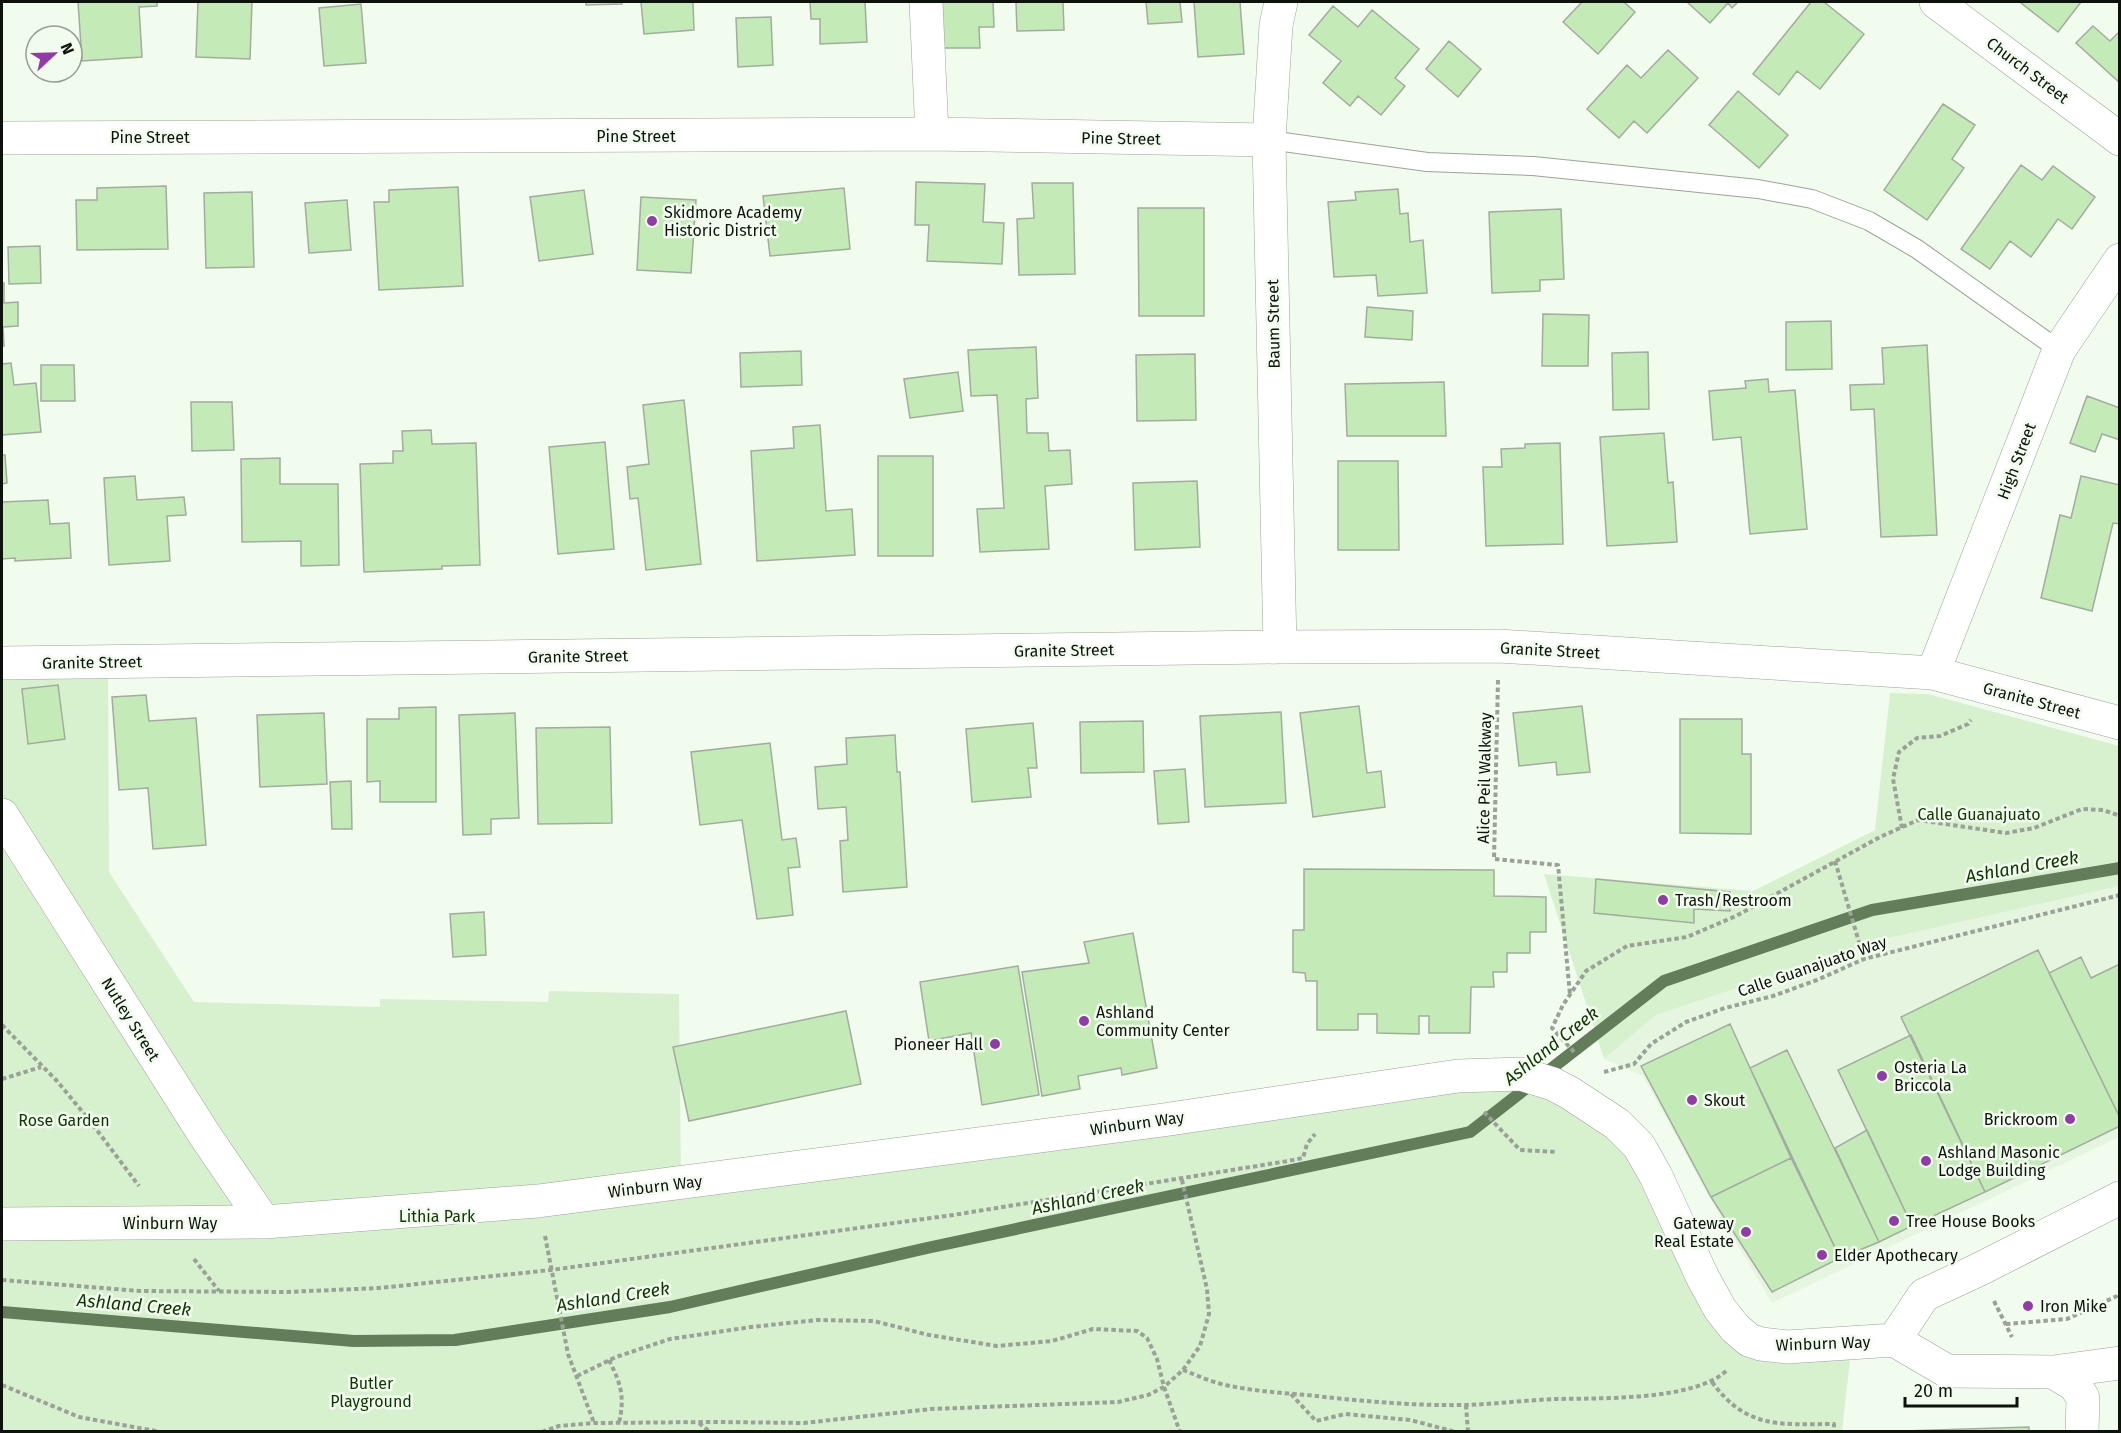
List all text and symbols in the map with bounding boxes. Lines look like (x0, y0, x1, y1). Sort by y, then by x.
north arrow (24, 24, 84, 84)
street label: Church Street (1983, 33, 2073, 108)
text: N (57, 40, 78, 57)
street label: Pine Street (596, 127, 676, 146)
street label: Pine Street (110, 128, 190, 147)
street label: Pine Street (1081, 128, 1161, 149)
place label: Skidmore Academy Historic District (664, 203, 802, 240)
marker: Skidmore Academy Historic District (645, 214, 659, 228)
street label: Baum Street (1263, 279, 1284, 369)
street label: High Street (1993, 420, 2040, 502)
street label: Granite Street (1499, 638, 1601, 663)
street label: Granite Street (1014, 640, 1114, 661)
street label: Granite Street (528, 646, 628, 667)
street label: Granite Street (42, 652, 142, 673)
street label: Granite Street (1981, 678, 2083, 723)
street label: Alice Peil Walkway (1474, 712, 1495, 844)
park label: Calle Guanajuato (1917, 805, 2041, 824)
water label: Ashland Creek (1963, 846, 2080, 888)
place label: Trash/Restroom (1675, 891, 1792, 910)
marker: Trash/Restroom (1656, 893, 1670, 907)
street label: Calle Guanajuato Way (1735, 932, 1889, 1001)
street label: Nutley Street (97, 974, 164, 1065)
water label: Ashland Creek (1498, 1002, 1603, 1090)
place label: Ashland Community Center (1096, 1003, 1230, 1040)
marker: Ashland Community Center (1077, 1014, 1091, 1028)
place label: Pioneer Hall (894, 1035, 983, 1054)
marker: Pioneer Hall (988, 1037, 1002, 1051)
place label: Osteria La Briccola (1894, 1058, 1967, 1095)
marker: Osteria La Briccola (1875, 1069, 1889, 1083)
place label: Skout (1704, 1091, 1745, 1110)
marker: Skout (1685, 1093, 1699, 1107)
street label: Winburn Way (1089, 1107, 1185, 1139)
place label: Brickroom (1984, 1110, 2058, 1129)
park label: Rose Garden (18, 1111, 110, 1130)
marker: Brickroom (2063, 1112, 2077, 1126)
place label: Ashland Masonic Lodge Building (1938, 1143, 2060, 1180)
marker: Ashland Masonic Lodge Building (1919, 1154, 1933, 1168)
street label: Winburn Way (607, 1171, 703, 1202)
water label: Ashland Creek (1029, 1174, 1146, 1220)
park label: Lithia Park (399, 1207, 476, 1226)
place label: Tree House Books (1906, 1212, 2035, 1231)
street label: Winburn Way (123, 1214, 218, 1233)
place label: Gateway Real Estate (1654, 1214, 1734, 1251)
marker: Tree House Books (1887, 1214, 1901, 1228)
marker: Gateway Real Estate (1739, 1225, 1753, 1239)
place label: Elder Apothecary (1834, 1246, 1958, 1265)
marker: Elder Apothecary (1815, 1248, 1829, 1262)
water label: Ashland Creek (554, 1277, 671, 1317)
water label: Ashland Creek (75, 1289, 192, 1321)
place label: Iron Mike (2040, 1297, 2107, 1316)
marker: Iron Mike (2021, 1299, 2035, 1313)
street label: Winburn Way (1775, 1332, 1871, 1355)
scale bar (1905, 1370, 2018, 1408)
park label: Butler Playground (330, 1374, 412, 1411)
text: 20 m (1914, 1380, 1953, 1402)

